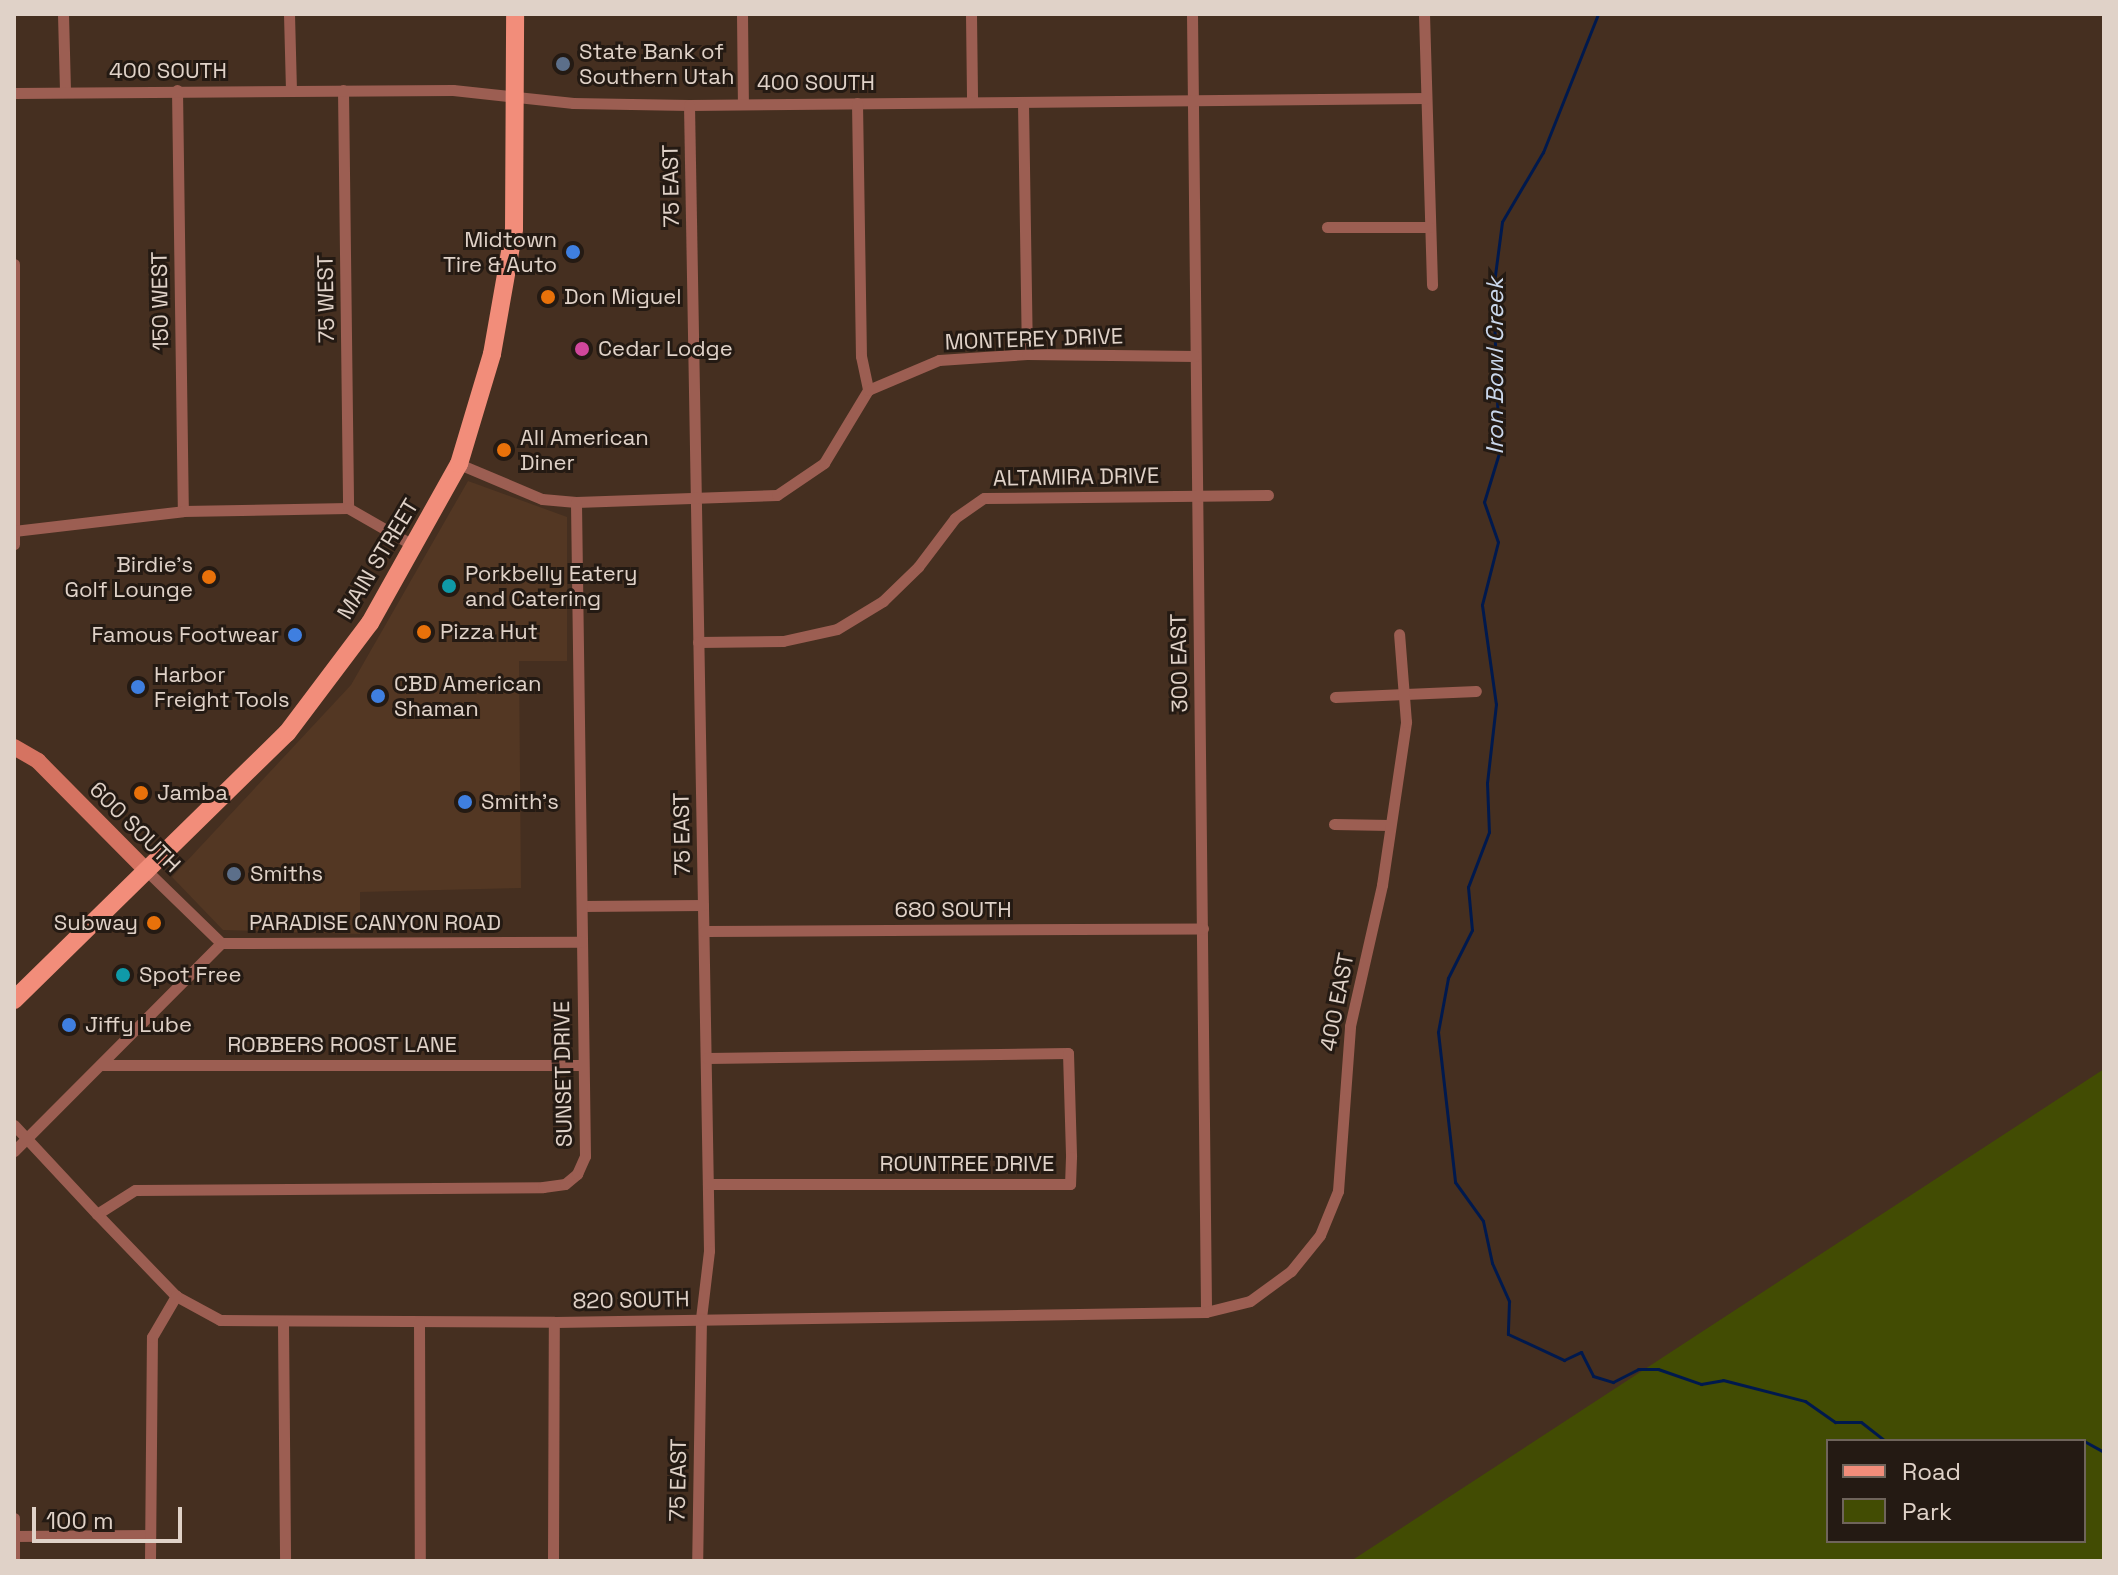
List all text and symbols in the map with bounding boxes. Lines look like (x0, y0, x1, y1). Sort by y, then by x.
place label: State Bank of Southern Utah (579, 38, 734, 90)
marker: State Bank of Southern Utah (554, 55, 572, 73)
street label: 400 SOUTH (109, 58, 227, 84)
street label: 400 SOUTH (757, 70, 875, 96)
street label: 75 EAST (657, 144, 685, 228)
place label: Midtown Tire & Auto (443, 226, 557, 278)
marker: Midtown Tire & Auto (564, 243, 582, 261)
street label: 150 WEST (146, 251, 174, 351)
street label: 75 WEST (312, 254, 340, 344)
water label: Iron Bowl Creek (1481, 277, 1509, 455)
place label: Don Miguel (564, 284, 682, 310)
marker: Don Miguel (539, 288, 557, 306)
street label: MONTEREY DRIVE (944, 323, 1124, 355)
place label: Cedar Lodge (598, 336, 733, 362)
marker: Cedar Lodge (573, 340, 591, 358)
place label: All American Diner (520, 424, 649, 476)
marker: All American Diner (495, 441, 513, 459)
street label: ALTAMIRA DRIVE (992, 462, 1160, 492)
street label: MAIN STREET (332, 494, 424, 624)
place label: Birdie's Golf Lounge (64, 551, 193, 602)
place label: Porkbelly Eatery and Catering (465, 560, 638, 612)
marker: Birdie's Golf Lounge (200, 568, 218, 586)
marker: Porkbelly Eatery and Catering (440, 577, 458, 595)
street label: 300 EAST (1165, 613, 1193, 713)
place label: Pizza Hut (440, 619, 538, 645)
place label: Famous Footwear (91, 622, 279, 648)
marker: Pizza Hut (415, 623, 433, 641)
marker: Famous Footwear (286, 626, 304, 644)
place label: Harbor Freight Tools (154, 661, 290, 712)
place label: CBD American Shaman (394, 670, 542, 722)
marker: Harbor Freight Tools (129, 678, 147, 696)
marker: CBD American Shaman (369, 687, 387, 705)
street label: 600 SOUTH (84, 776, 186, 878)
place label: Jamba (157, 780, 228, 806)
marker: Jamba (132, 784, 150, 802)
place label: Smith's (481, 789, 559, 815)
street label: 75 EAST (668, 792, 696, 876)
marker: Smith's (456, 793, 474, 811)
place label: Smiths (250, 861, 323, 887)
marker: Smiths (225, 865, 243, 883)
street label: 680 SOUTH (894, 897, 1012, 923)
place label: Subway (54, 910, 138, 936)
street label: PARADISE CANYON ROAD (249, 910, 501, 936)
marker: Subway (145, 914, 163, 932)
street label: 400 EAST (1315, 951, 1359, 1053)
place label: Spot Free (139, 962, 241, 988)
marker: Spot Free (114, 966, 132, 984)
street label: SUNSET DRIVE (549, 1000, 577, 1148)
place label: Jiffy Lube (85, 1012, 192, 1038)
marker: Jiffy Lube (60, 1016, 78, 1034)
street label: ROBBERS ROOST LANE (227, 1032, 457, 1058)
street label: ROUNTREE DRIVE (880, 1151, 1054, 1177)
street label: 820 SOUTH (572, 1286, 690, 1314)
street label: 75 EAST (664, 1438, 692, 1522)
legend (1826, 1439, 2086, 1543)
text: Road (1902, 1456, 1961, 1487)
scale bar (36, 1491, 186, 1541)
text: Park (1902, 1496, 1952, 1527)
text: 100 m (46, 1505, 114, 1536)

